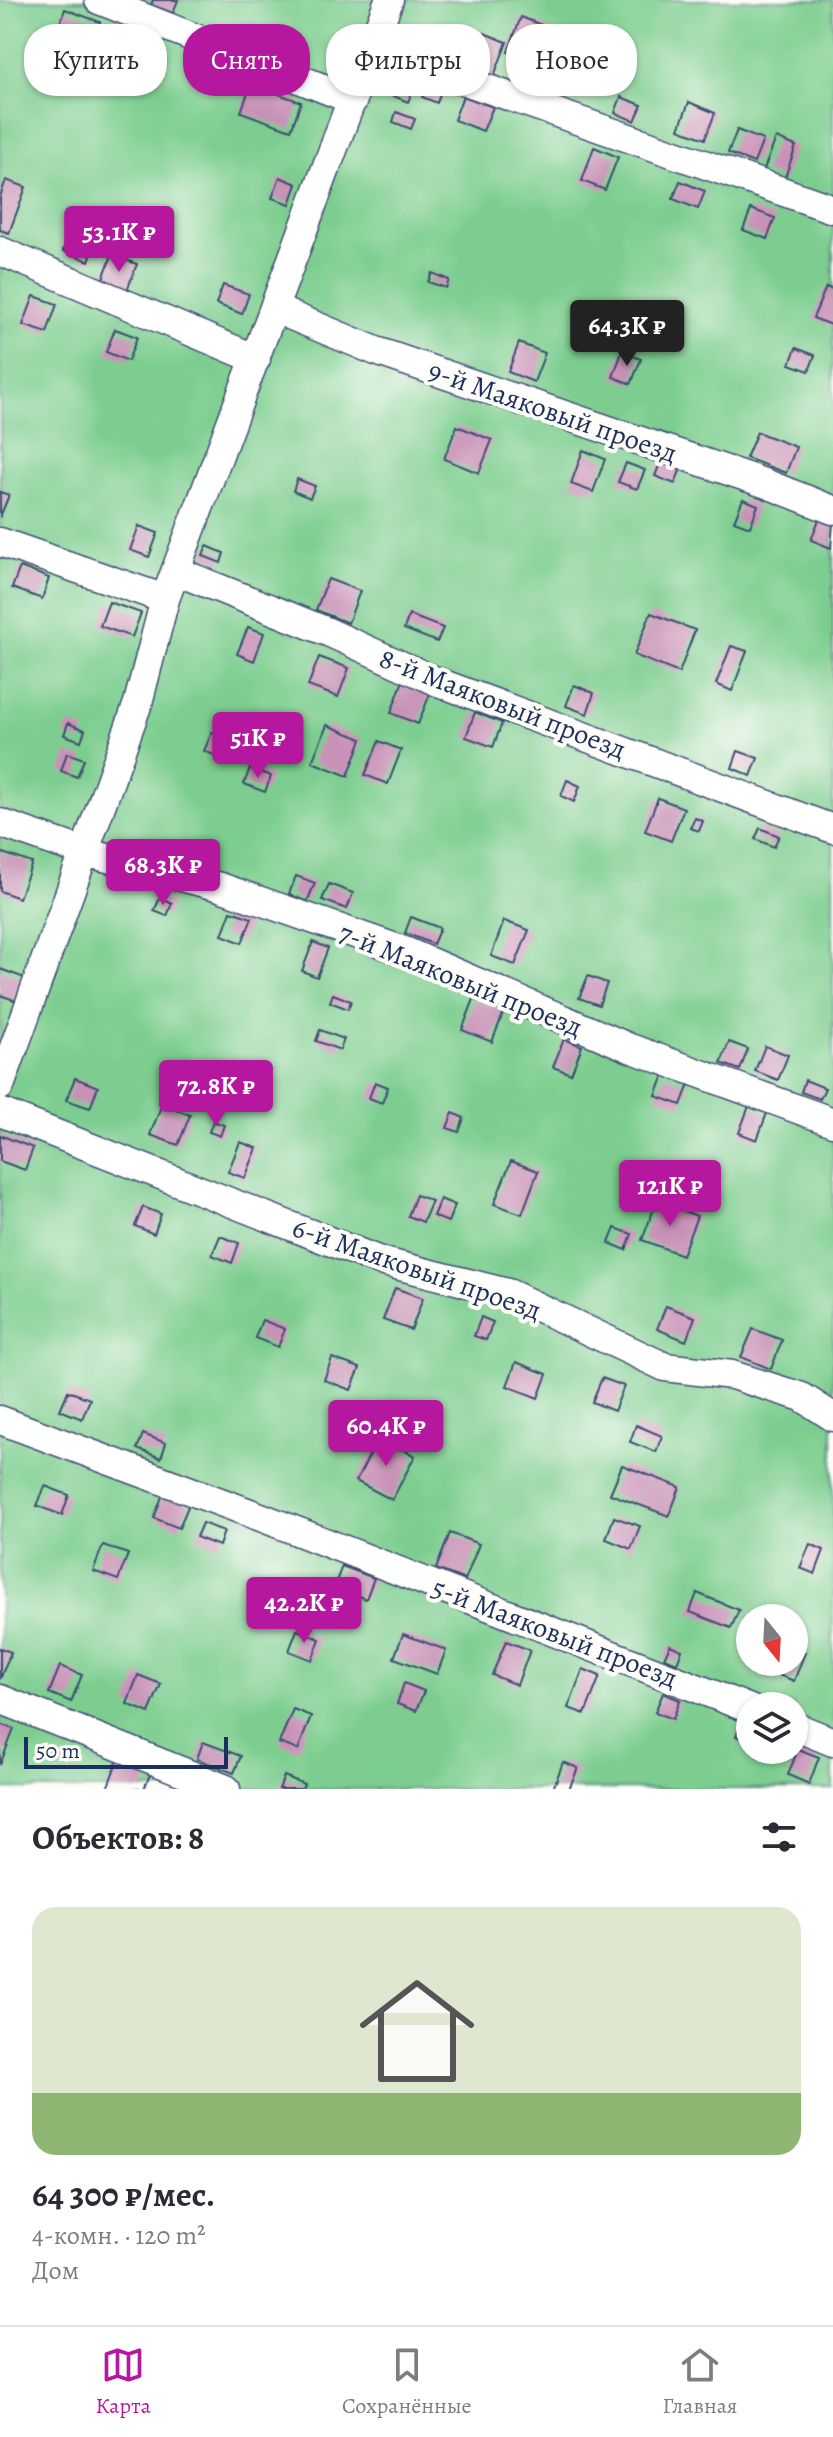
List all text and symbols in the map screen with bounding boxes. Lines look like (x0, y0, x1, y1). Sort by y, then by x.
chip: Купить (24, 24, 167, 96)
chip: Снять (183, 24, 310, 96)
chip: Фильтры (326, 24, 490, 96)
chip: Новое (506, 24, 637, 96)
pin: 53.1K ₽ (45, 206, 193, 274)
text: 53.1K ₽ (82, 214, 156, 249)
pin: 64.3K ₽ (553, 300, 701, 368)
text: 64.3K ₽ (588, 308, 666, 343)
street label: 9-й Маяковый проезд (423, 352, 682, 472)
street label: 8-й Маяковый проезд (374, 639, 631, 769)
pin: 51K ₽ (202, 712, 314, 780)
text: 51K ₽ (230, 720, 286, 755)
pin: 68.3K ₽ (89, 839, 237, 907)
text: 68.3K ₽ (124, 847, 202, 882)
street label: 7-й Маяковый проезд (333, 914, 588, 1046)
pin: 72.8K ₽ (142, 1060, 290, 1128)
text: 72.8K ₽ (177, 1068, 255, 1103)
pin: 121K ₽ (605, 1160, 735, 1228)
text: 121K ₽ (637, 1168, 703, 1203)
street label: 6-й Маяковый проезд (287, 1209, 546, 1329)
pin: 60.4K ₽ (312, 1400, 460, 1468)
text: 60.4K ₽ (346, 1408, 426, 1443)
street label: 5-й Маяковый проезд (427, 1569, 683, 1697)
pin: 42.2K ₽ (230, 1577, 378, 1645)
text: 42.2K ₽ (264, 1585, 344, 1620)
north arrow (736, 1604, 808, 1676)
map controls (736, 1604, 808, 1764)
button: layers (736, 1692, 808, 1764)
scale bar (24, 1733, 228, 1769)
text: 50 m (36, 1736, 80, 1766)
text: Объектов: 8 (32, 1814, 204, 1861)
icon: filters (757, 1815, 801, 1859)
icon: home (345, 1959, 489, 2103)
text: 64 300 ₽/мес. (32, 2171, 215, 2218)
text: 4-комн. · 120 m² (32, 2218, 206, 2253)
text: Дом (32, 2253, 79, 2288)
tab: Карта (95, 2343, 151, 2421)
tab: Сохранённые (342, 2343, 472, 2421)
tab: Главная (663, 2343, 737, 2421)

